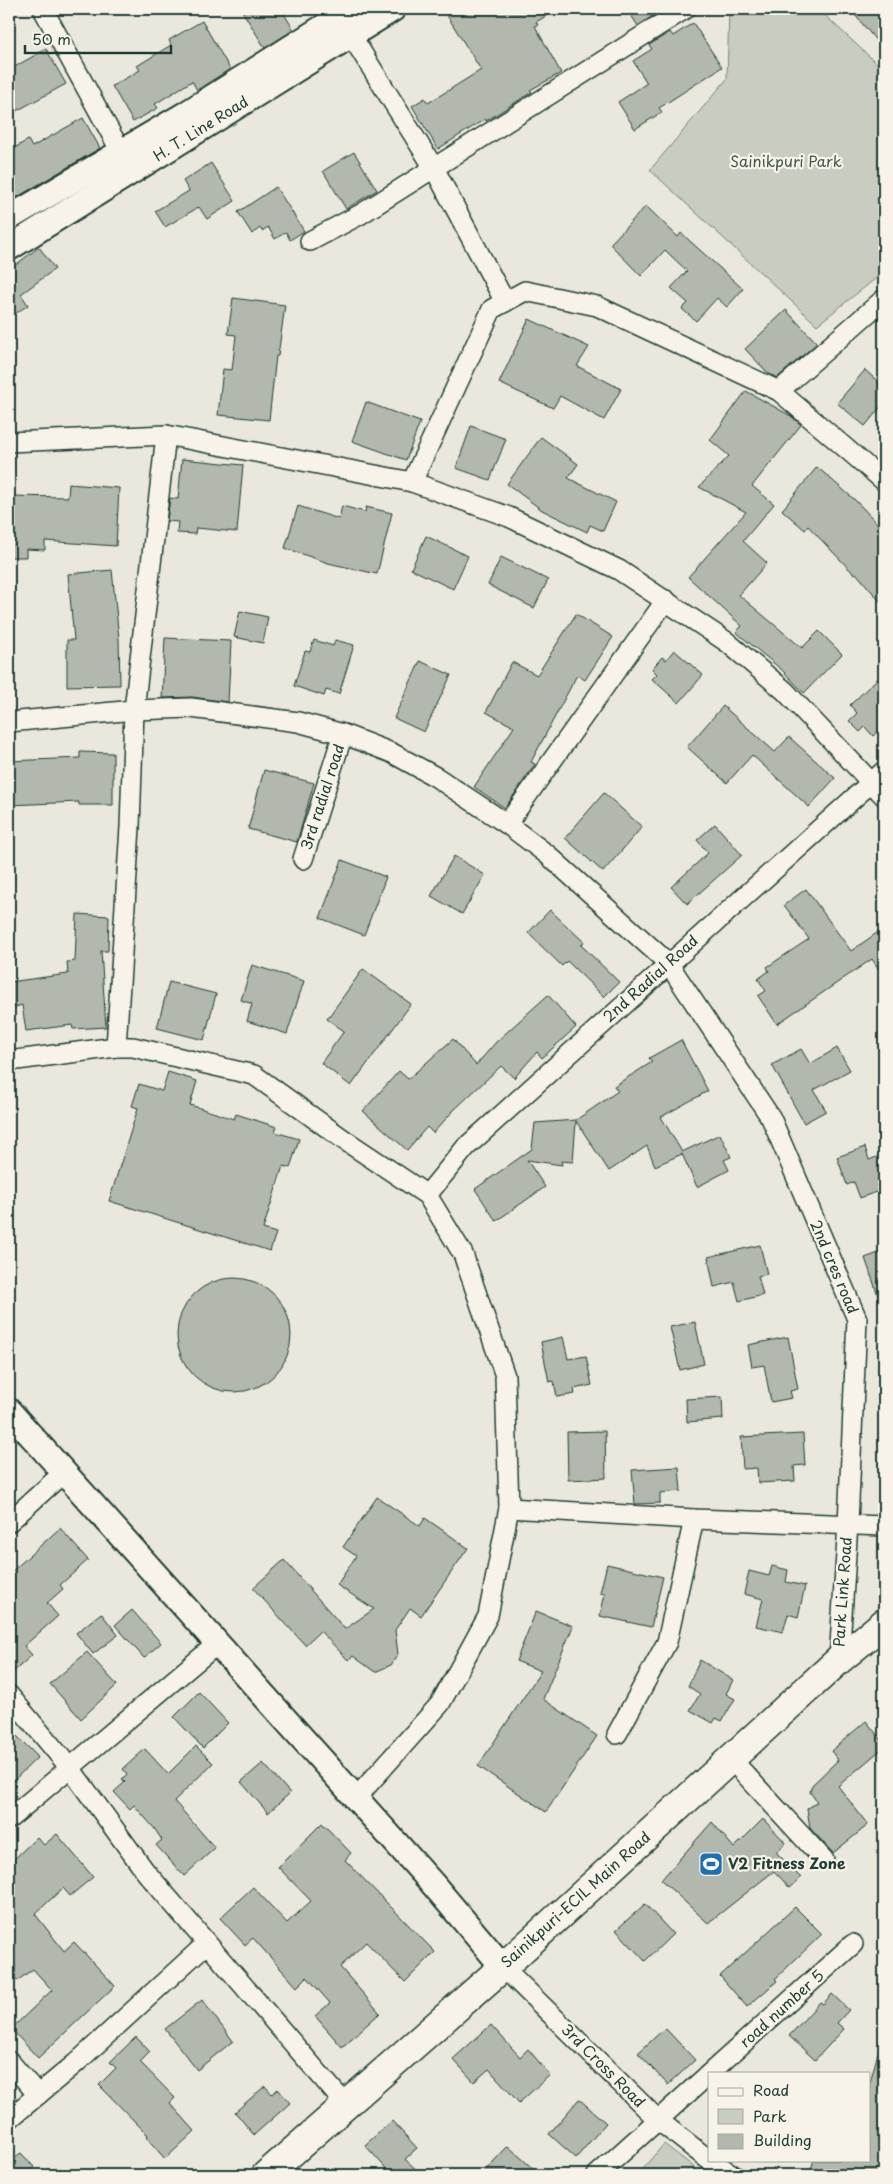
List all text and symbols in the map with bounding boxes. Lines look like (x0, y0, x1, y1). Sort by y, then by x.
scale bar (25, 22, 171, 54)
text: 50 m (32, 27, 71, 50)
street label: H. T. Line Road (148, 89, 252, 166)
park label: Sainikpuri Park (730, 149, 842, 172)
street label: 3rd radial road (294, 741, 350, 852)
street label: 2nd Radial Road (597, 929, 703, 1027)
street label: 2nd cres road (805, 1216, 865, 1317)
street label: Park Link Road (826, 1536, 857, 1648)
street label: Sainikpuri-ECIL Main Road (495, 1825, 655, 1973)
sports icon: V2 Fitness Zone (698, 1851, 724, 1877)
place label: V2 Fitness Zone (728, 1851, 846, 1874)
street label: road number 5 (734, 1964, 828, 2052)
street label: 3rd Cross Road (557, 2018, 651, 2112)
legend (708, 2072, 870, 2162)
text: Road (753, 2078, 789, 2101)
text: Park (753, 2104, 787, 2127)
text: Building (753, 2128, 812, 2151)

